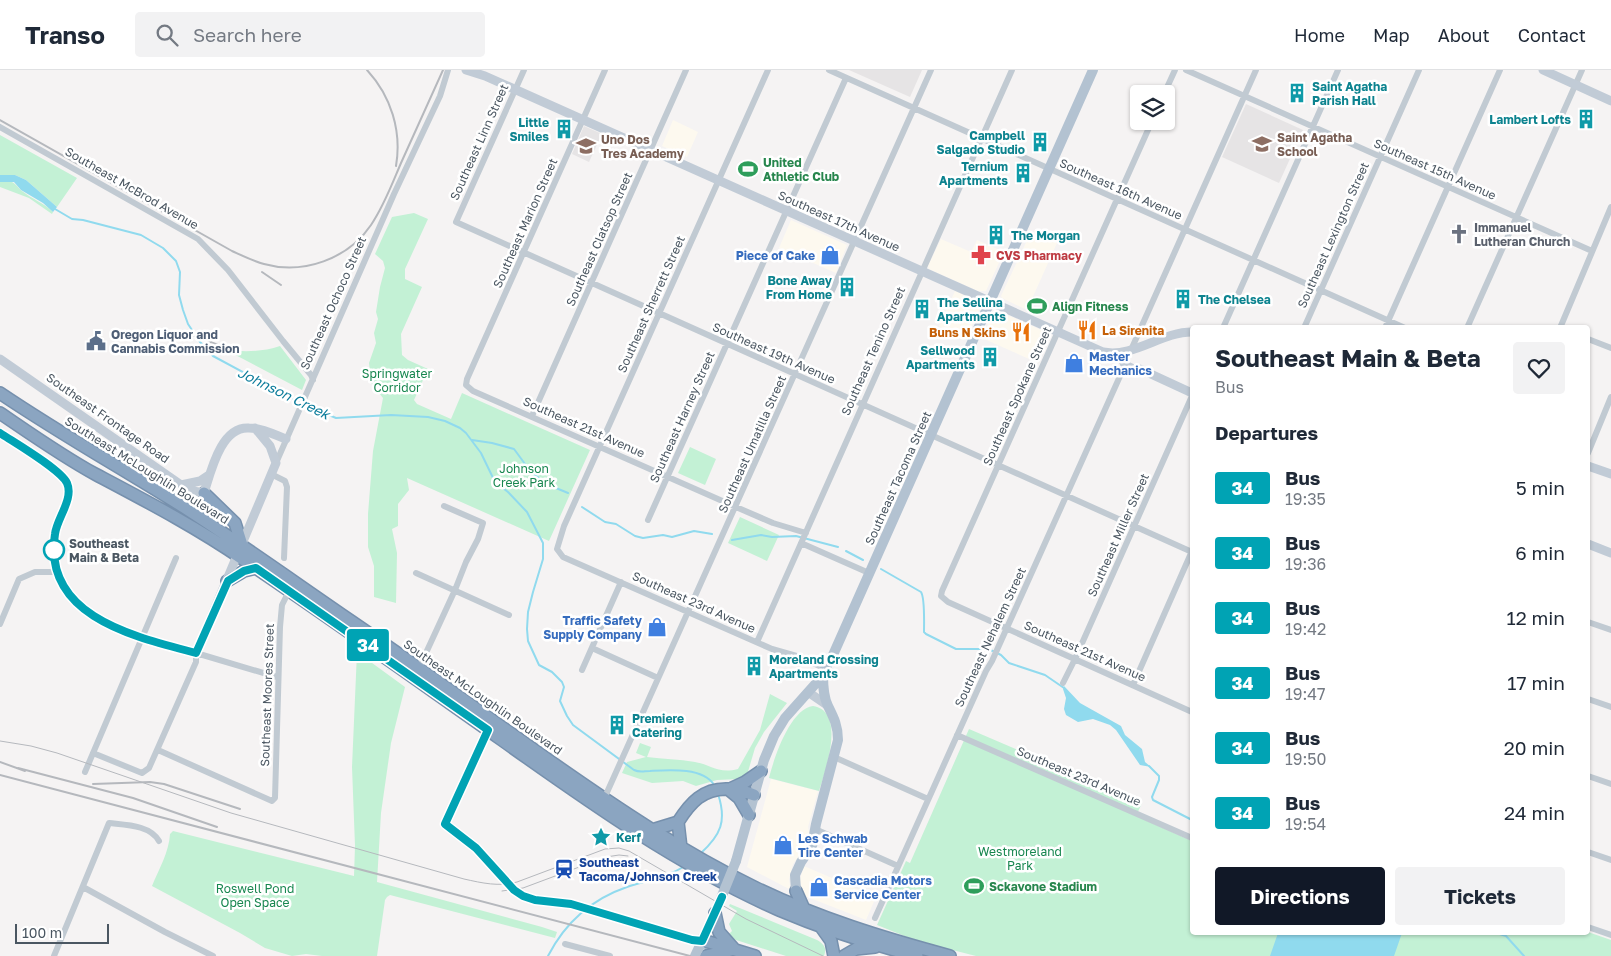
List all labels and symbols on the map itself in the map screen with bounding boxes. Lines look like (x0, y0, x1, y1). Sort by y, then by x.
place label: Saint Agatha Parish Hall (1312, 79, 1387, 108)
street label: Southeast Linn Street (447, 81, 511, 202)
building icon: Saint Agatha Parish Hall (1286, 82, 1308, 104)
building icon: Lambert Lofts (1575, 108, 1597, 130)
place label: Lambert Lofts (1489, 112, 1571, 127)
place label: Little Smiles (509, 115, 549, 144)
building icon: Little Smiles (553, 118, 575, 140)
place label: Campbell Salgado Studio (936, 128, 1025, 157)
place label: Saint Agatha School (1277, 130, 1352, 159)
building icon: Campbell Salgado Studio (1029, 131, 1051, 153)
place label: Uno Dos Tres Academy (601, 132, 685, 161)
school or university icon: Saint Agatha School (1251, 133, 1273, 155)
school or university icon: Uno Dos Tres Academy (575, 135, 597, 157)
street label: Southeast 15th Avenue (1371, 135, 1499, 203)
street label: Southeast McBrod Avenue (63, 144, 201, 232)
place label: United Athletic Club (763, 155, 840, 184)
street label: Southeast 16th Avenue (1057, 155, 1185, 223)
street label: Southeast Marion Street (490, 156, 560, 290)
sports icon: United Athletic Club (737, 158, 759, 180)
place label: Ternium Apartments (939, 159, 1008, 188)
street label: Southeast Lexington Street (1294, 160, 1372, 310)
building icon: Ternium Apartments (1012, 162, 1034, 184)
street label: Southeast Clatsop Street (563, 169, 635, 308)
street label: Southeast 17th Avenue (776, 187, 902, 255)
place label: Immanuel Lutheran Church (1474, 220, 1570, 249)
church icon: Immanuel Lutheran Church (1448, 223, 1470, 245)
building icon: The Morgan (985, 224, 1007, 246)
place label: The Morgan (1011, 228, 1080, 243)
street label: Southeast Sherrett Street (614, 233, 688, 375)
street label: Southeast Ochoco Street (297, 234, 369, 372)
shop icon: Piece of Cake (819, 244, 841, 266)
pharmacy icon: CVS Pharmacy (970, 244, 992, 266)
place label: Piece of Cake (736, 248, 815, 263)
place label: CVS Pharmacy (996, 248, 1083, 263)
place label: Bone Away From Home (766, 273, 833, 302)
building icon: Bone Away From Home (836, 276, 858, 298)
street label: Southeast Tenino Street (838, 284, 908, 418)
building icon: The Chelsea (1172, 288, 1194, 310)
place label: The Chelsea (1198, 292, 1271, 307)
place label: The Sellina Apartments (937, 295, 1006, 324)
sports icon: Align Fitness (1026, 295, 1048, 317)
building icon: The Sellina Apartments (911, 298, 933, 320)
place label: Align Fitness (1052, 299, 1129, 314)
street label: Southeast 19th Avenue (710, 319, 838, 387)
restaurant icon: La Sirenita (1076, 319, 1098, 341)
restaurant icon: Buns N Skins (1010, 321, 1032, 343)
place label: La Sirenita (1102, 323, 1164, 338)
street label: Southeast Spokane Street (979, 324, 1055, 468)
place label: Buns N Skins (929, 325, 1006, 340)
place label: Oregon Liquor and Cannabis Commission (111, 327, 240, 356)
public building icon: Oregon Liquor and Cannabis Commission (85, 330, 107, 352)
place label: Sellwood Apartments (906, 343, 975, 372)
building icon: Sellwood Apartments (979, 346, 1001, 368)
street label: Southeast Harney Street (646, 349, 718, 485)
place label: Master Mechanics (1089, 349, 1152, 378)
shop icon: Master Mechanics (1063, 352, 1085, 374)
water label: Johnson Creek (235, 363, 335, 424)
park label: Springwater Corridor (362, 366, 432, 395)
street label: Southeast Frontage Road (44, 370, 172, 466)
street label: Southeast Umatilla Street (715, 373, 789, 515)
street label: Southeast 21st Avenue (521, 393, 647, 461)
street label: Southeast Tacoma Street (862, 409, 934, 547)
street label: Southeast McLoughlin Boulevard (62, 413, 232, 527)
park label: Johnson Creek Park (493, 461, 555, 490)
street label: Southeast Miller Street (1084, 471, 1152, 599)
place label: Southeast Main & Beta (69, 536, 139, 565)
marker: Southeast Main & Beta (43, 539, 65, 561)
street label: Southeast Nehalem Street (951, 565, 1029, 709)
street label: Southeast 23rd Avenue (630, 568, 758, 636)
place label: Traffic Safety Supply Company (543, 613, 643, 642)
shop icon: Traffic Safety Supply Company (646, 616, 668, 638)
street label: Southeast 21st Avenue (1022, 617, 1148, 685)
street label: Southeast Moores Street (257, 623, 277, 767)
line badge: 34 (346, 629, 390, 661)
street label: Southeast McLoughlin Boulevard (401, 636, 565, 758)
place label: Moreland Crossing Apartments (769, 652, 879, 681)
building icon: Moreland Crossing Apartments (743, 655, 765, 677)
place label: Premiere Catering (632, 711, 684, 740)
building icon: Premiere Catering (606, 714, 628, 736)
street label: Southeast 23rd Avenue (1015, 743, 1143, 809)
place icon: Kerf (590, 826, 612, 848)
place label: Kerf (616, 830, 641, 845)
place label: Les Schwab Tire Center (798, 831, 868, 860)
shop icon: Les Schwab Tire Center (772, 834, 794, 856)
park label: Westmoreland Park (978, 844, 1062, 873)
place label: Southeast Tacoma/Johnson Creek (579, 855, 717, 884)
station icon: Southeast Tacoma/Johnson Creek (553, 858, 575, 880)
place label: Cascadia Motors Service Center (834, 873, 932, 902)
sports icon: Sckavone Stadium (963, 875, 985, 897)
shop icon: Cascadia Motors Service Center (808, 876, 830, 898)
place label: Sckavone Stadium (989, 879, 1097, 894)
park label: Roswell Pond Open Space (216, 881, 294, 910)
scale bar (15, 921, 109, 944)

